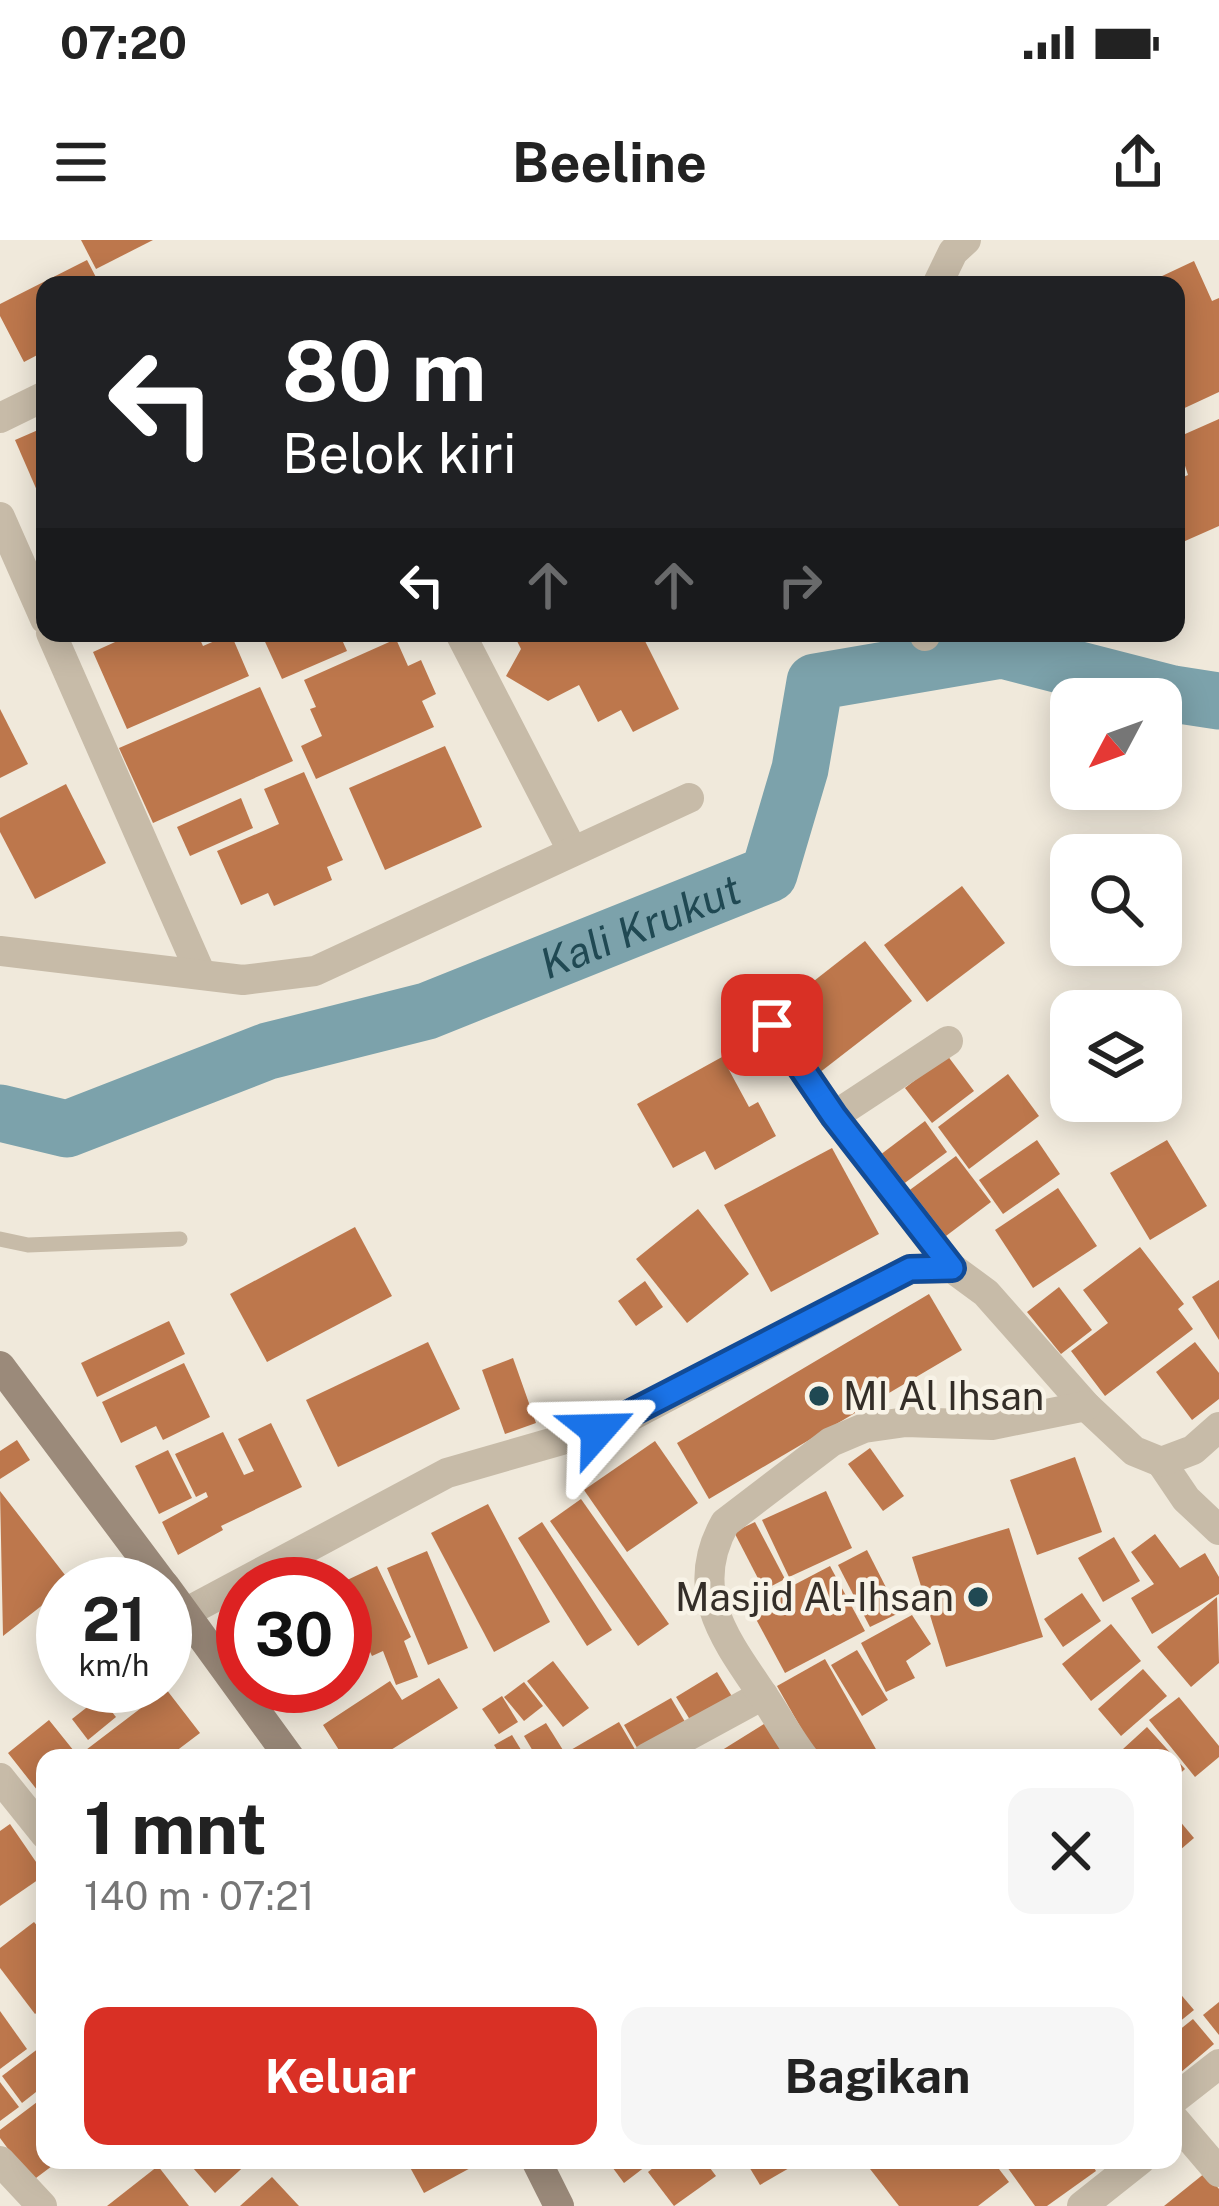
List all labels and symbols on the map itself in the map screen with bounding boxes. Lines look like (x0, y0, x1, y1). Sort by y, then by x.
north arrow (1050, 678, 1182, 810)
water label: Kali Krukut (533, 864, 747, 988)
pin (721, 974, 823, 1076)
position arrow (535, 1367, 661, 1493)
place label: MI Al Ihsan (843, 1373, 1044, 1419)
marker: MI Al Ihsan (806, 1383, 832, 1409)
speed limit sign: 30 (216, 1557, 372, 1713)
place label: Masjid Al-Ihsan (675, 1574, 954, 1620)
marker: Masjid Al-Ihsan (965, 1584, 991, 1610)

